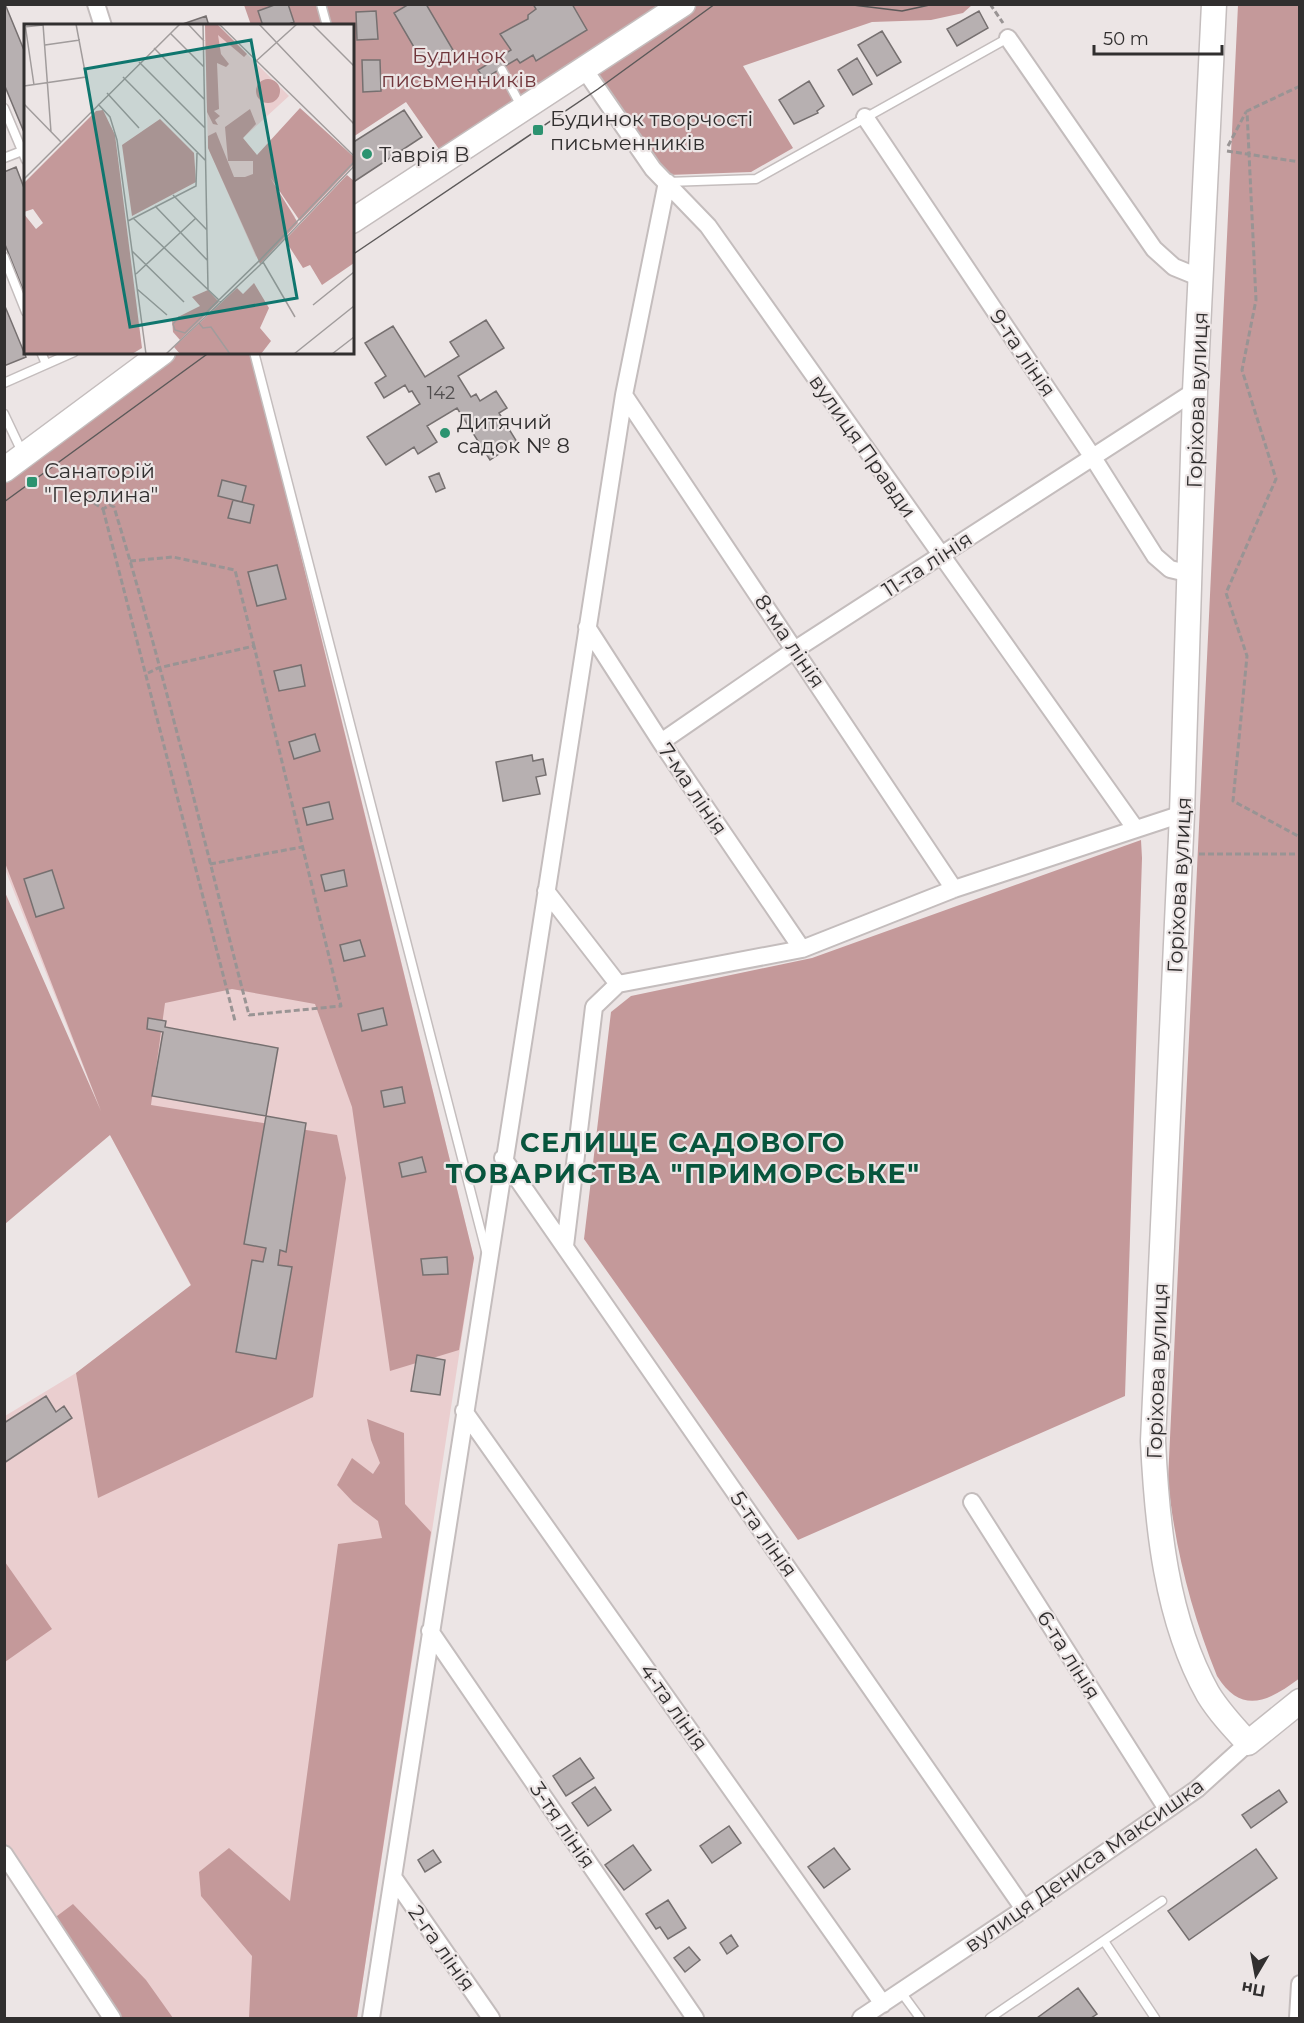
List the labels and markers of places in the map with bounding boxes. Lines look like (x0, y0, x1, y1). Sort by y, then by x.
place label: Будинок творчості письменників (550, 106, 753, 155)
marker: Будинок творчості письменників (531, 123, 545, 137)
place label: Таврія В (379, 142, 470, 167)
marker: Таврія В (360, 147, 374, 161)
place label: Дитячий садок № 8 (457, 409, 570, 458)
marker: Дитячий садок № 8 (438, 426, 452, 440)
place label: Санаторій "Перлина" (44, 458, 158, 507)
marker: Санаторій "Перлина" (25, 475, 39, 489)

